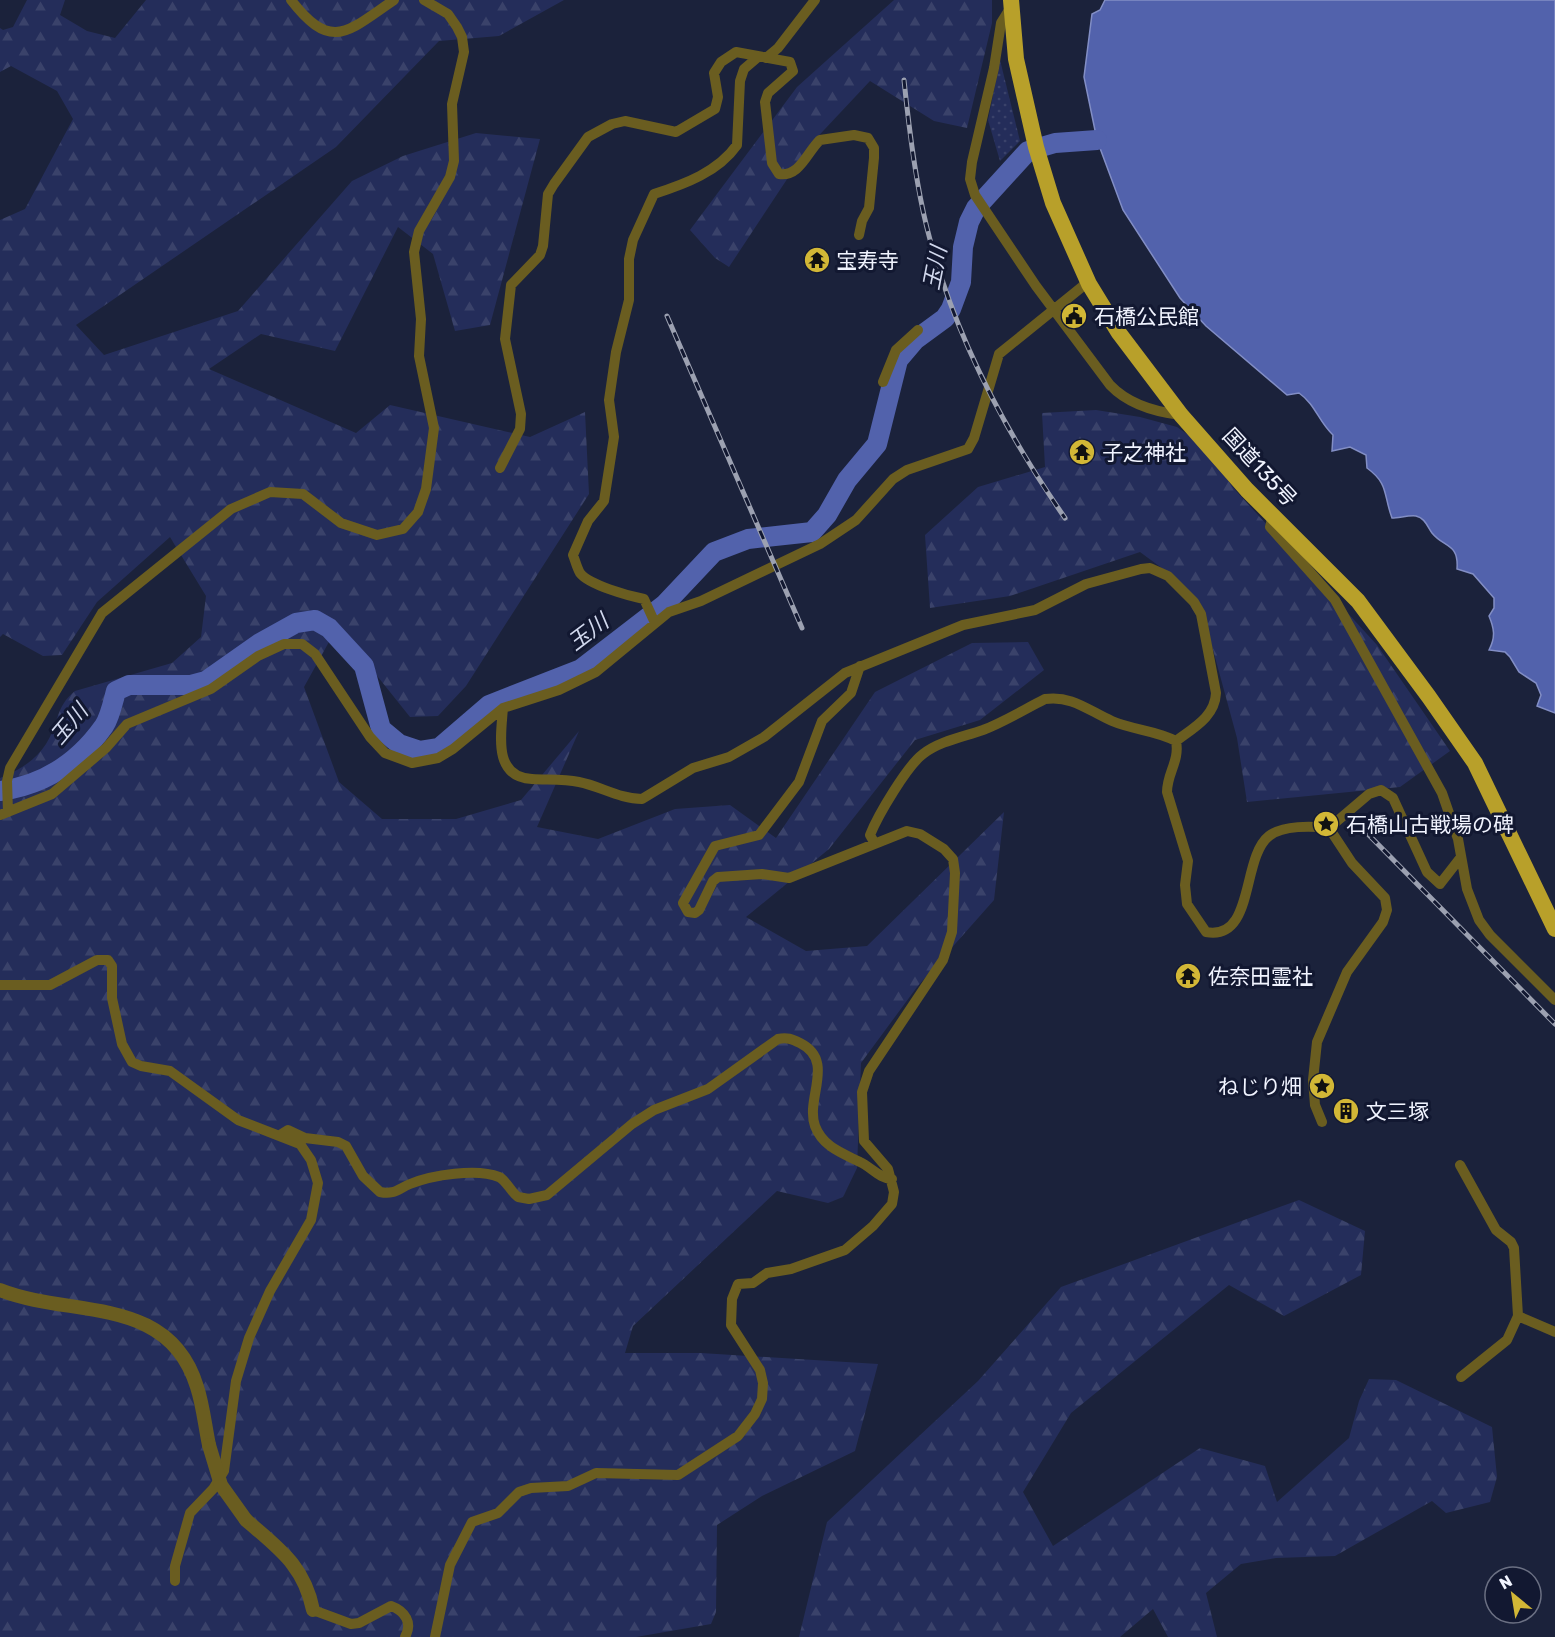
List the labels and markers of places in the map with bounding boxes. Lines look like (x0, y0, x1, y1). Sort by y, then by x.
temple icon: 宝寿寺 (802, 245, 832, 275)
place label: 宝寿寺 (836, 248, 899, 273)
public building icon: 石橋公民館 (1059, 301, 1089, 331)
place label: 石橋公民館 (1094, 304, 1199, 329)
temple icon: 子之神社 (1067, 437, 1097, 467)
place label: 子之神社 (1102, 440, 1186, 465)
place icon: 石橋山古戦場の碑 (1311, 809, 1341, 839)
place label: 石橋山古戦場の碑 (1346, 812, 1514, 837)
temple icon: 佐奈田霊社 (1173, 961, 1203, 991)
place label: 佐奈田霊社 (1208, 964, 1313, 989)
place icon: ねじり畑 (1307, 1071, 1337, 1101)
place label: ねじり畑 (1218, 1074, 1302, 1099)
building icon: 文三塚 (1331, 1096, 1361, 1126)
place label: 文三塚 (1366, 1099, 1429, 1124)

